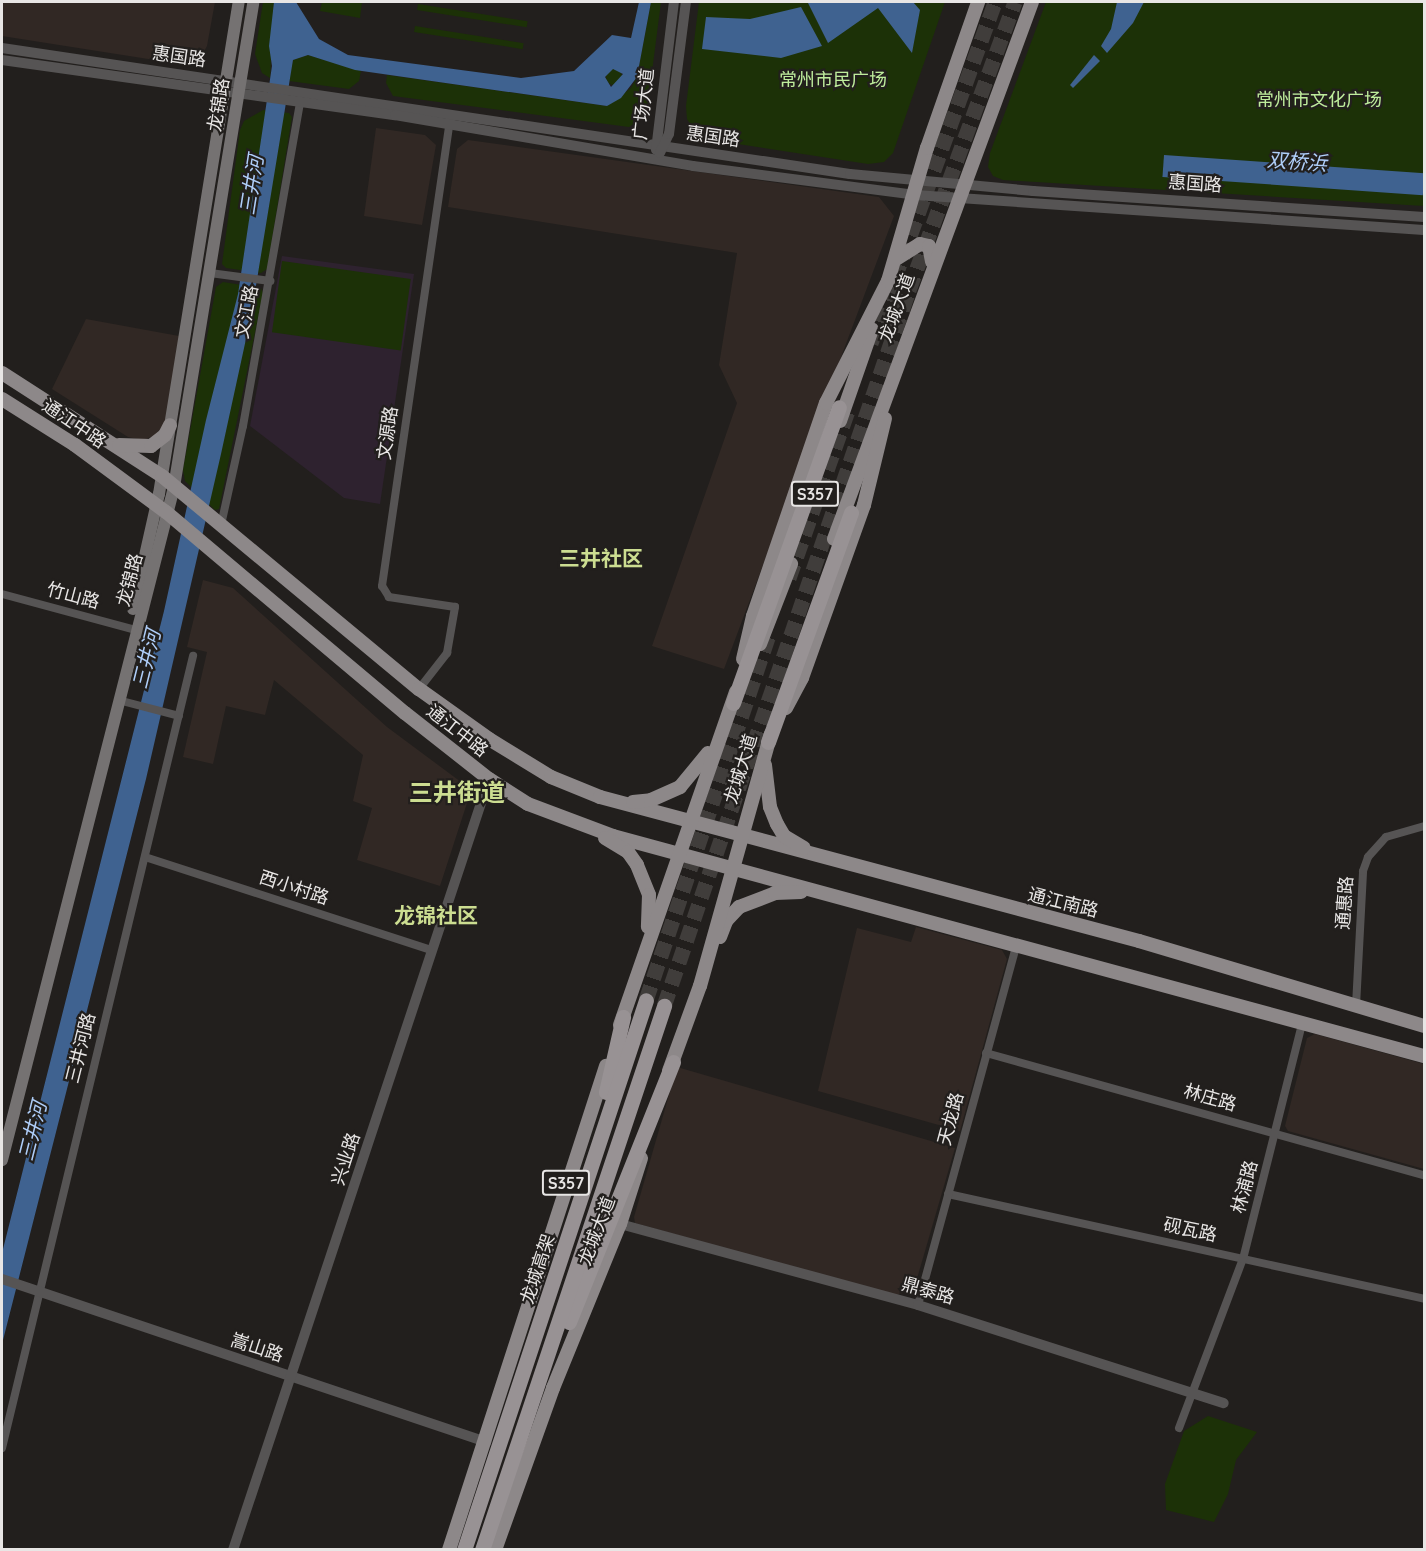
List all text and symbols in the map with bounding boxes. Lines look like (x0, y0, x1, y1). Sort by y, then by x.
street label: 惠国路 (151, 43, 207, 71)
street label: 广场大道 (629, 67, 659, 141)
park label: 常州市民广场 (779, 69, 887, 91)
street label: 龙锦路 (204, 77, 234, 133)
park label: 常州市文化广场 (1256, 89, 1382, 111)
street label: 惠国路 (685, 123, 741, 151)
water label: 双桥浜 (1266, 147, 1328, 175)
water label: 三井河 (234, 153, 268, 217)
street label: 惠国路 (1167, 171, 1223, 197)
street label: 龙城大道 (875, 270, 919, 346)
street label: 文江路 (231, 283, 263, 341)
street label: 通江中路 (38, 395, 110, 453)
street label: 文源路 (374, 405, 402, 461)
road number: S357 (790, 481, 840, 507)
district label: 三井社区 (559, 545, 643, 571)
street label: 龙锦路 (113, 551, 147, 609)
street label: 竹山路 (44, 579, 102, 613)
water label: 三井河 (127, 627, 165, 691)
street label: 通江中路 (422, 700, 492, 762)
street label: 龙城大道 (720, 731, 762, 807)
district label: 三井街道 (409, 779, 505, 807)
street label: 西小村路 (256, 867, 332, 909)
street label: 通惠路 (1332, 875, 1358, 931)
street label: 通江南路 (1025, 884, 1101, 922)
district label: 龙锦社区 (394, 902, 478, 928)
street label: 三井河路 (62, 1010, 100, 1086)
street label: 林庄路 (1181, 1080, 1239, 1116)
street label: 天龙路 (934, 1090, 968, 1148)
water label: 三井河 (13, 1099, 51, 1163)
street label: 兴业路 (327, 1130, 365, 1188)
street label: 林浦路 (1228, 1158, 1262, 1216)
road number: S357 (540, 1170, 592, 1196)
street label: 龙城大道 (574, 1194, 620, 1268)
street label: 砚瓦路 (1161, 1214, 1219, 1246)
street label: 龙城高架 (517, 1231, 559, 1307)
street label: 鼎泰路 (899, 1273, 957, 1309)
street label: 嵩山路 (228, 1329, 286, 1367)

